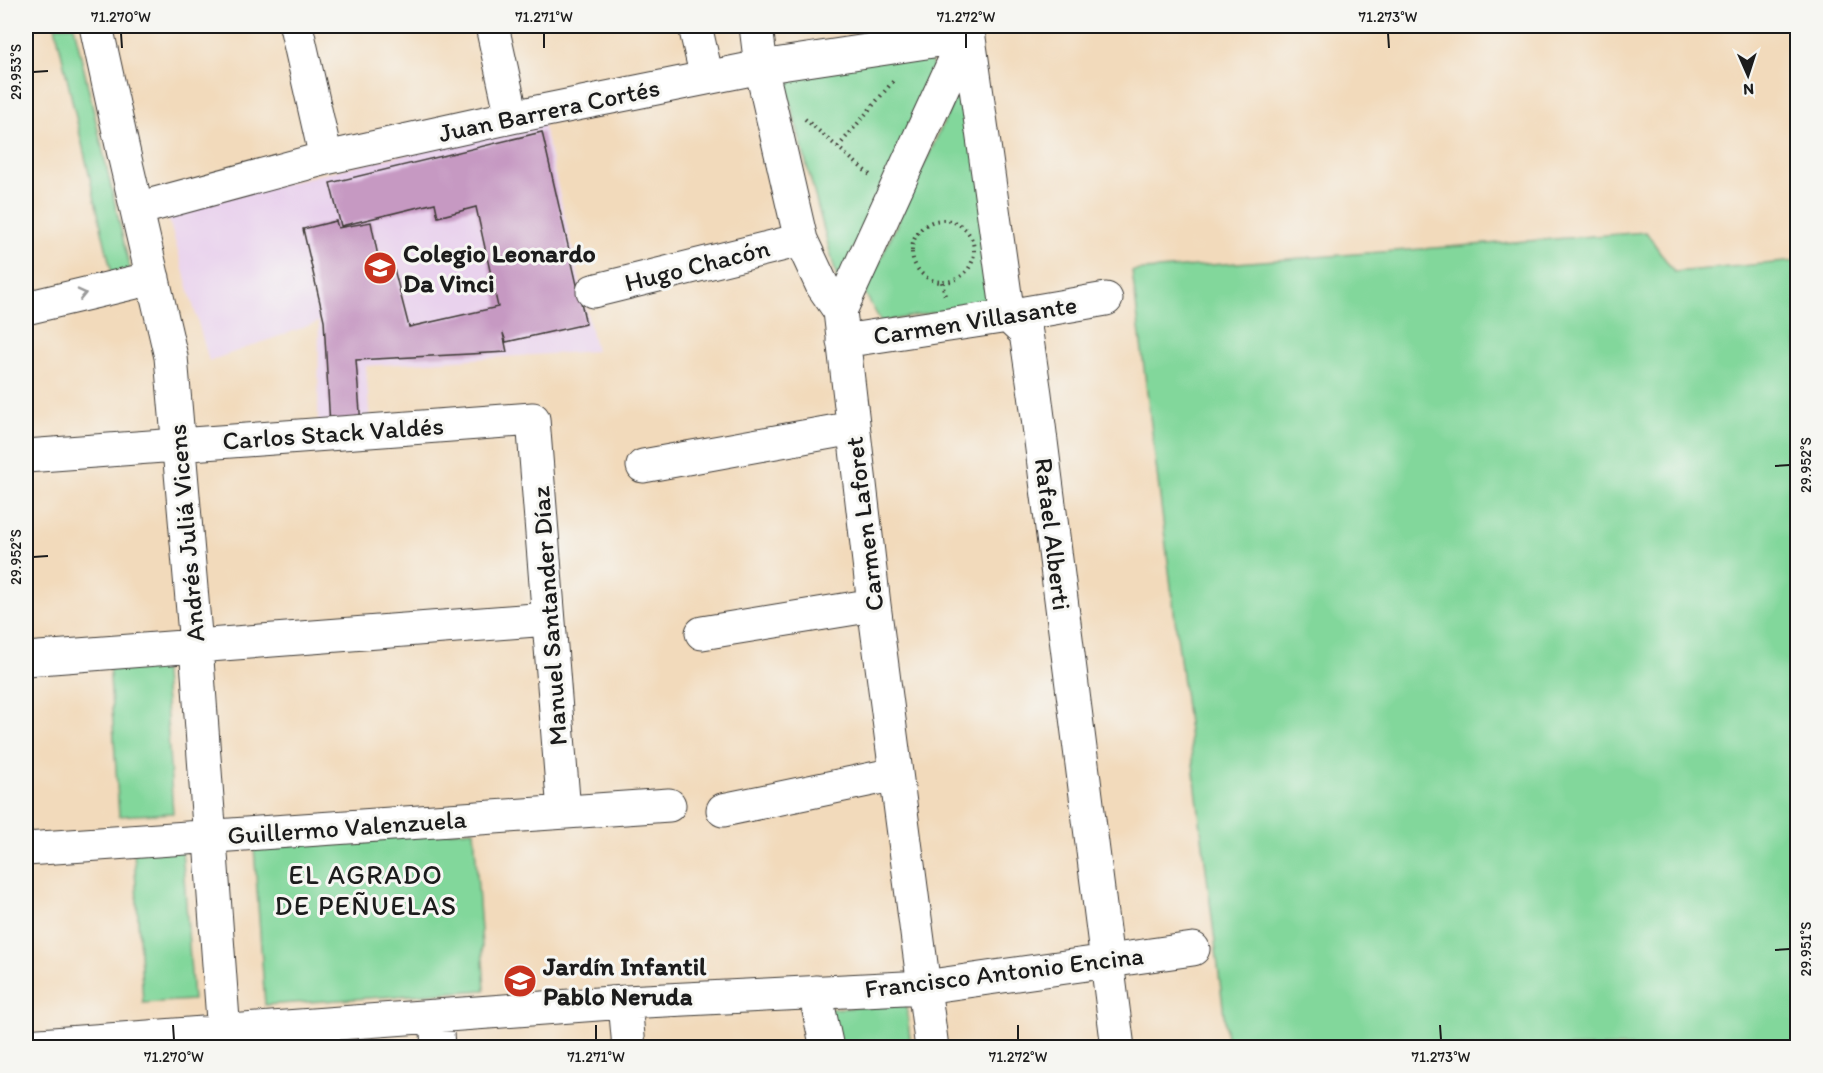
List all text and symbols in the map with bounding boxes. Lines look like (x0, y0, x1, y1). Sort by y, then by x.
text: 71.270°W (91, 8, 151, 26)
text: 71.271°W (515, 8, 573, 26)
text: 71.272°W (937, 8, 995, 26)
text: 71.273°W (1359, 8, 1418, 26)
text: 29.953°S (7, 44, 25, 100)
north arrow (1718, 45, 1778, 105)
street label: Juan Barrera Cortés (436, 71, 662, 149)
text: N (1743, 80, 1755, 99)
street label: Hugo Chacón (621, 231, 773, 298)
place label: Colegio Leonardo Da Vinci (403, 237, 596, 299)
school or university icon: Colegio Leonardo Da Vinci (362, 250, 398, 286)
street label: Carmen Villasante (871, 288, 1079, 352)
one-way arrow (77, 289, 87, 302)
street label: Carlos Stack Valdés (221, 409, 445, 457)
street label: Andrés Juliá Vicens (161, 423, 211, 643)
street label: Carmen Laforet (837, 435, 891, 613)
text: 29.952°S (1797, 437, 1815, 493)
street label: Rafael Alberti (1028, 456, 1078, 612)
street label: Manuel Santander Díaz (524, 485, 574, 747)
text: 29.952°S (7, 529, 25, 585)
street label: Guillermo Valenzuela (226, 803, 468, 851)
district label: EL AGRADO DE PEÑUELAS (275, 858, 457, 922)
text: 29.951°S (1797, 922, 1815, 976)
street label: Francisco Antonio Encina (863, 939, 1145, 1005)
place label: Jardín Infantil Pablo Neruda (542, 950, 707, 1012)
school or university icon: Jardín Infantil Pablo Neruda (502, 963, 538, 999)
text: 71.270°W (144, 1048, 204, 1066)
text: 71.271°W (567, 1048, 625, 1066)
text: 71.272°W (989, 1048, 1047, 1066)
text: 71.273°W (1412, 1048, 1471, 1066)

